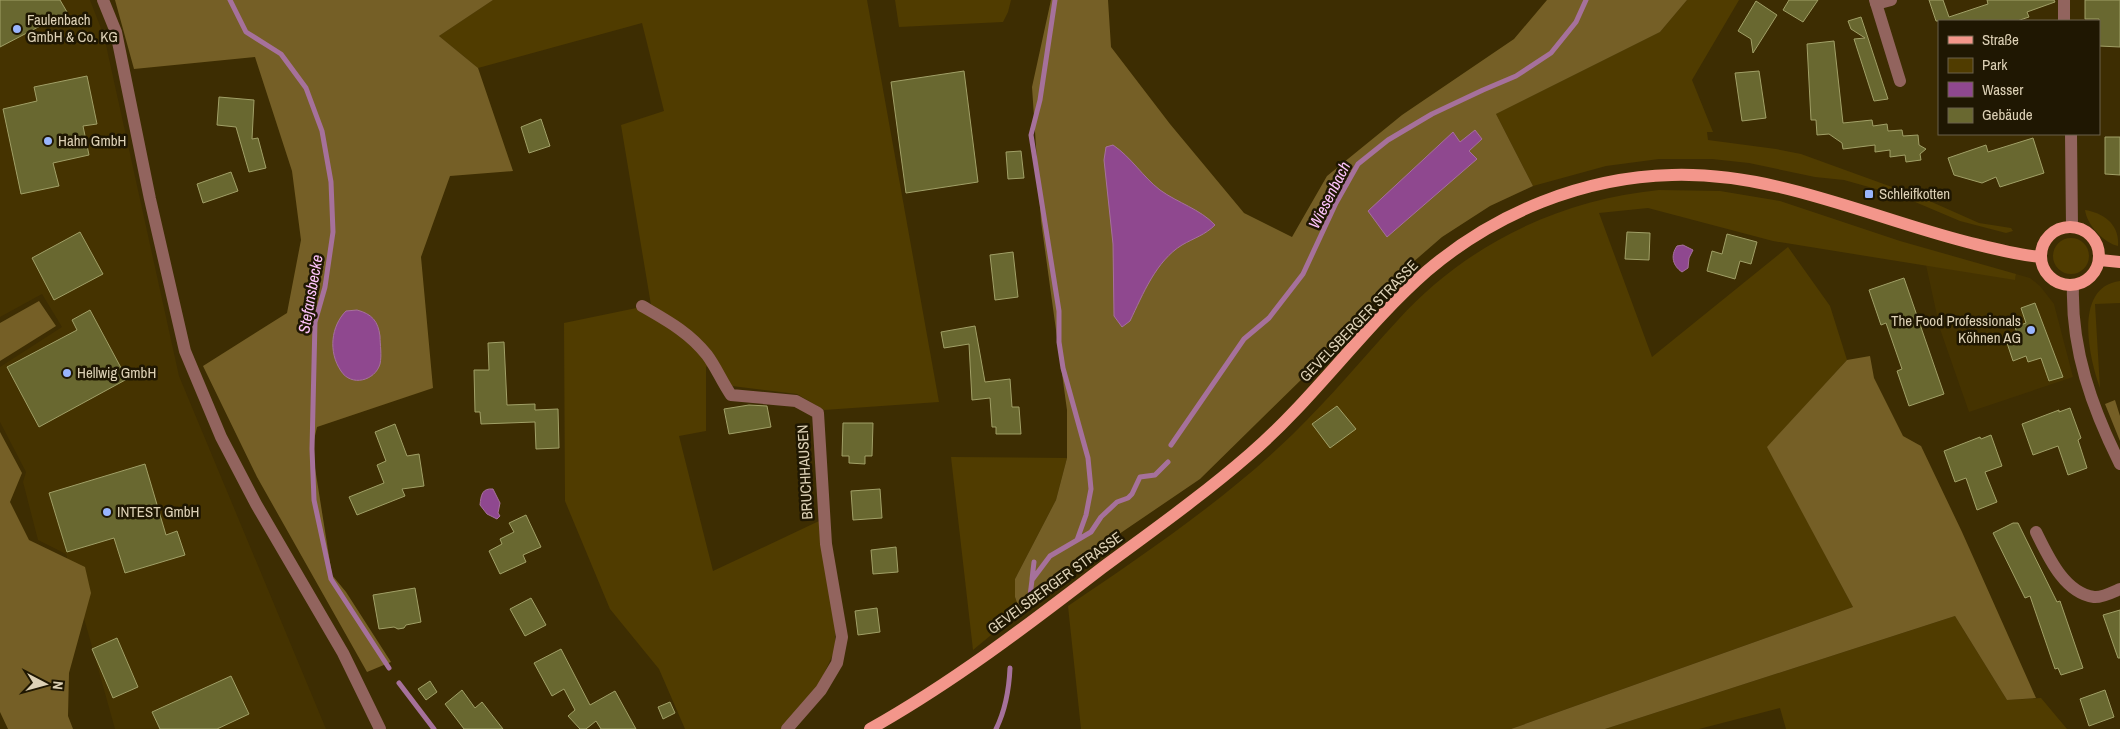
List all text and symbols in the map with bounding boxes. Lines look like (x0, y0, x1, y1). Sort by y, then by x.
place label: Faulenbach GmbH & Co. KG (27, 9, 118, 47)
legend (1938, 20, 2100, 135)
marker: Faulenbach GmbH & Co. KG (11, 23, 23, 35)
text: Straße (1982, 29, 2019, 50)
text: Park (1982, 54, 2008, 75)
text: Wasser (1982, 79, 2023, 100)
text: Gebäude (1982, 104, 2033, 125)
place label: Hahn GmbH (58, 130, 126, 151)
marker: Hahn GmbH (42, 135, 54, 147)
water label: Wiesenbach (1303, 158, 1355, 232)
place label: Schleifkotten (1879, 183, 1950, 204)
marker: Schleifkotten (1863, 188, 1875, 200)
water label: Stefansbecke (292, 253, 328, 335)
street label: GEVELSBERGER STRASSE (1295, 255, 1422, 386)
place label: The Food Professionals Köhnen AG (1891, 310, 2021, 348)
marker: The Food Professionals Köhnen AG (2025, 324, 2037, 336)
place label: Hellwig GmbH (77, 362, 156, 383)
marker: Hellwig GmbH (61, 367, 73, 379)
street label: BRUCHHAUSEN (792, 424, 817, 520)
place label: INTEST GmbH (117, 501, 200, 522)
marker: INTEST GmbH (101, 506, 113, 518)
street label: GEVELSBERGER STRASSE (983, 526, 1126, 639)
north arrow (20, 659, 70, 709)
text: N (49, 680, 67, 690)

